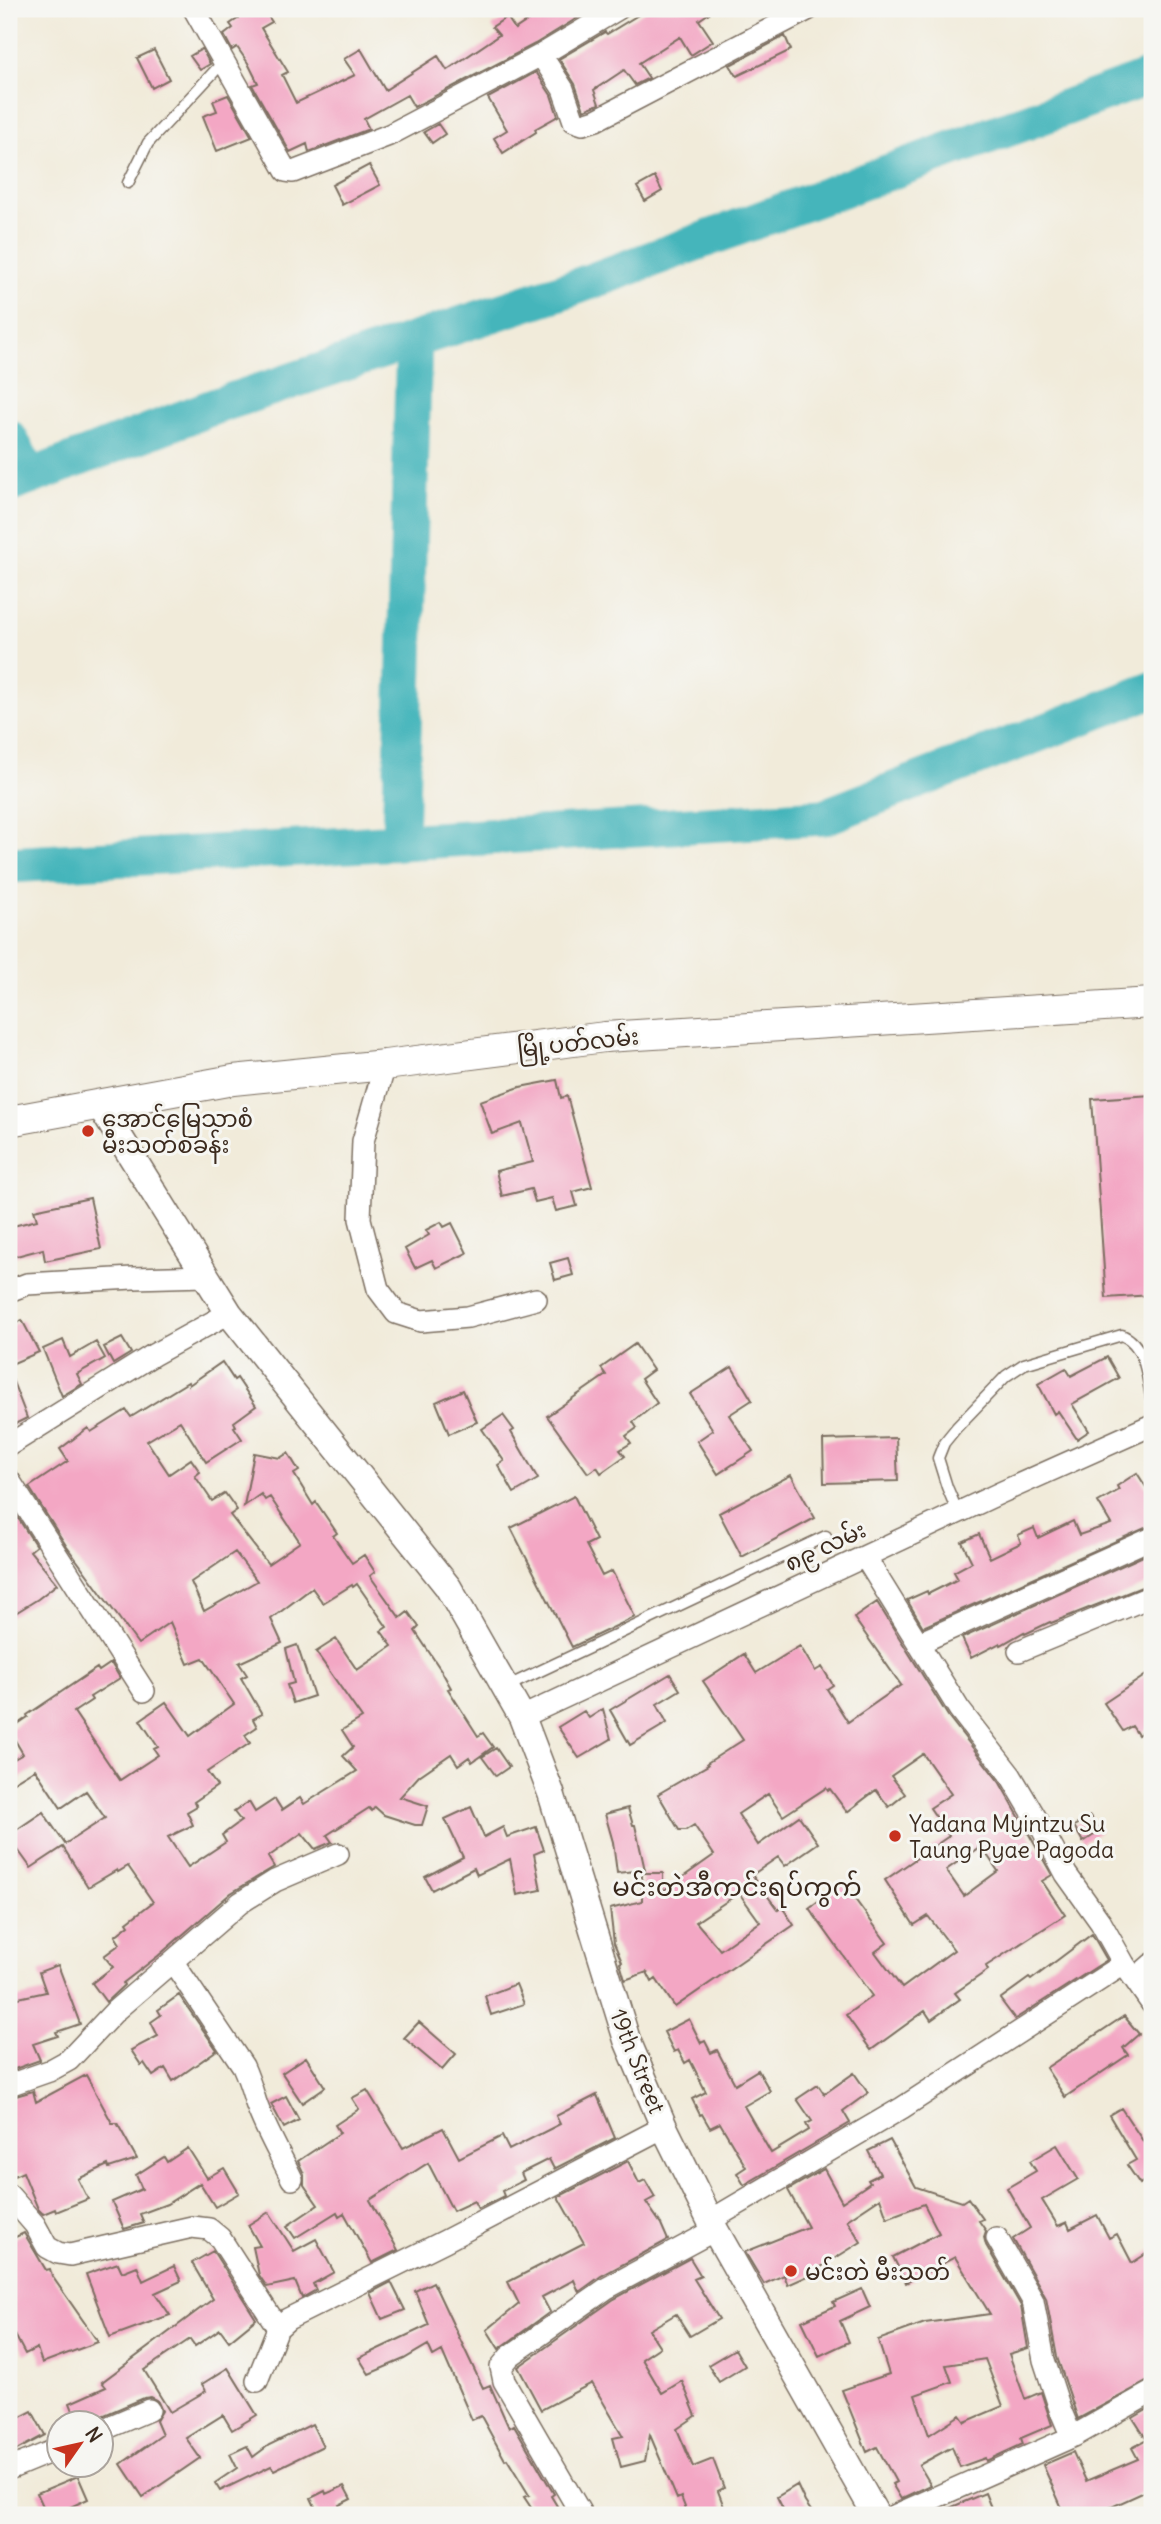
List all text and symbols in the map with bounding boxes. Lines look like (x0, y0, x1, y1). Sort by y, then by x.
street label: မြို့ပတ်လမ်း (516, 1020, 641, 1068)
place label: အောင်မြေသာစံ မီးသတ်စခန်း (102, 1103, 253, 1164)
marker: အောင်မြေသာစံ မီးသတ်စခန်း (80, 1123, 96, 1139)
street label: ၈၉ လမ်း (779, 1514, 872, 1582)
place label: Yadana Myintzu Su Taung Pyae Pagoda (909, 1809, 1114, 1864)
marker: Yadana Myintzu Su Taung Pyae Pagoda (887, 1828, 903, 1844)
district label: မင်းတဲအီကင်းရပ်ကွက် (612, 1870, 862, 1908)
street label: 19th Street (604, 2004, 672, 2118)
place label: မင်းတဲ မီးသတ် (805, 2256, 950, 2286)
marker: မင်းတဲ မီးသတ် (783, 2263, 799, 2279)
north arrow (46, 2408, 116, 2478)
text: N (80, 2422, 108, 2447)

